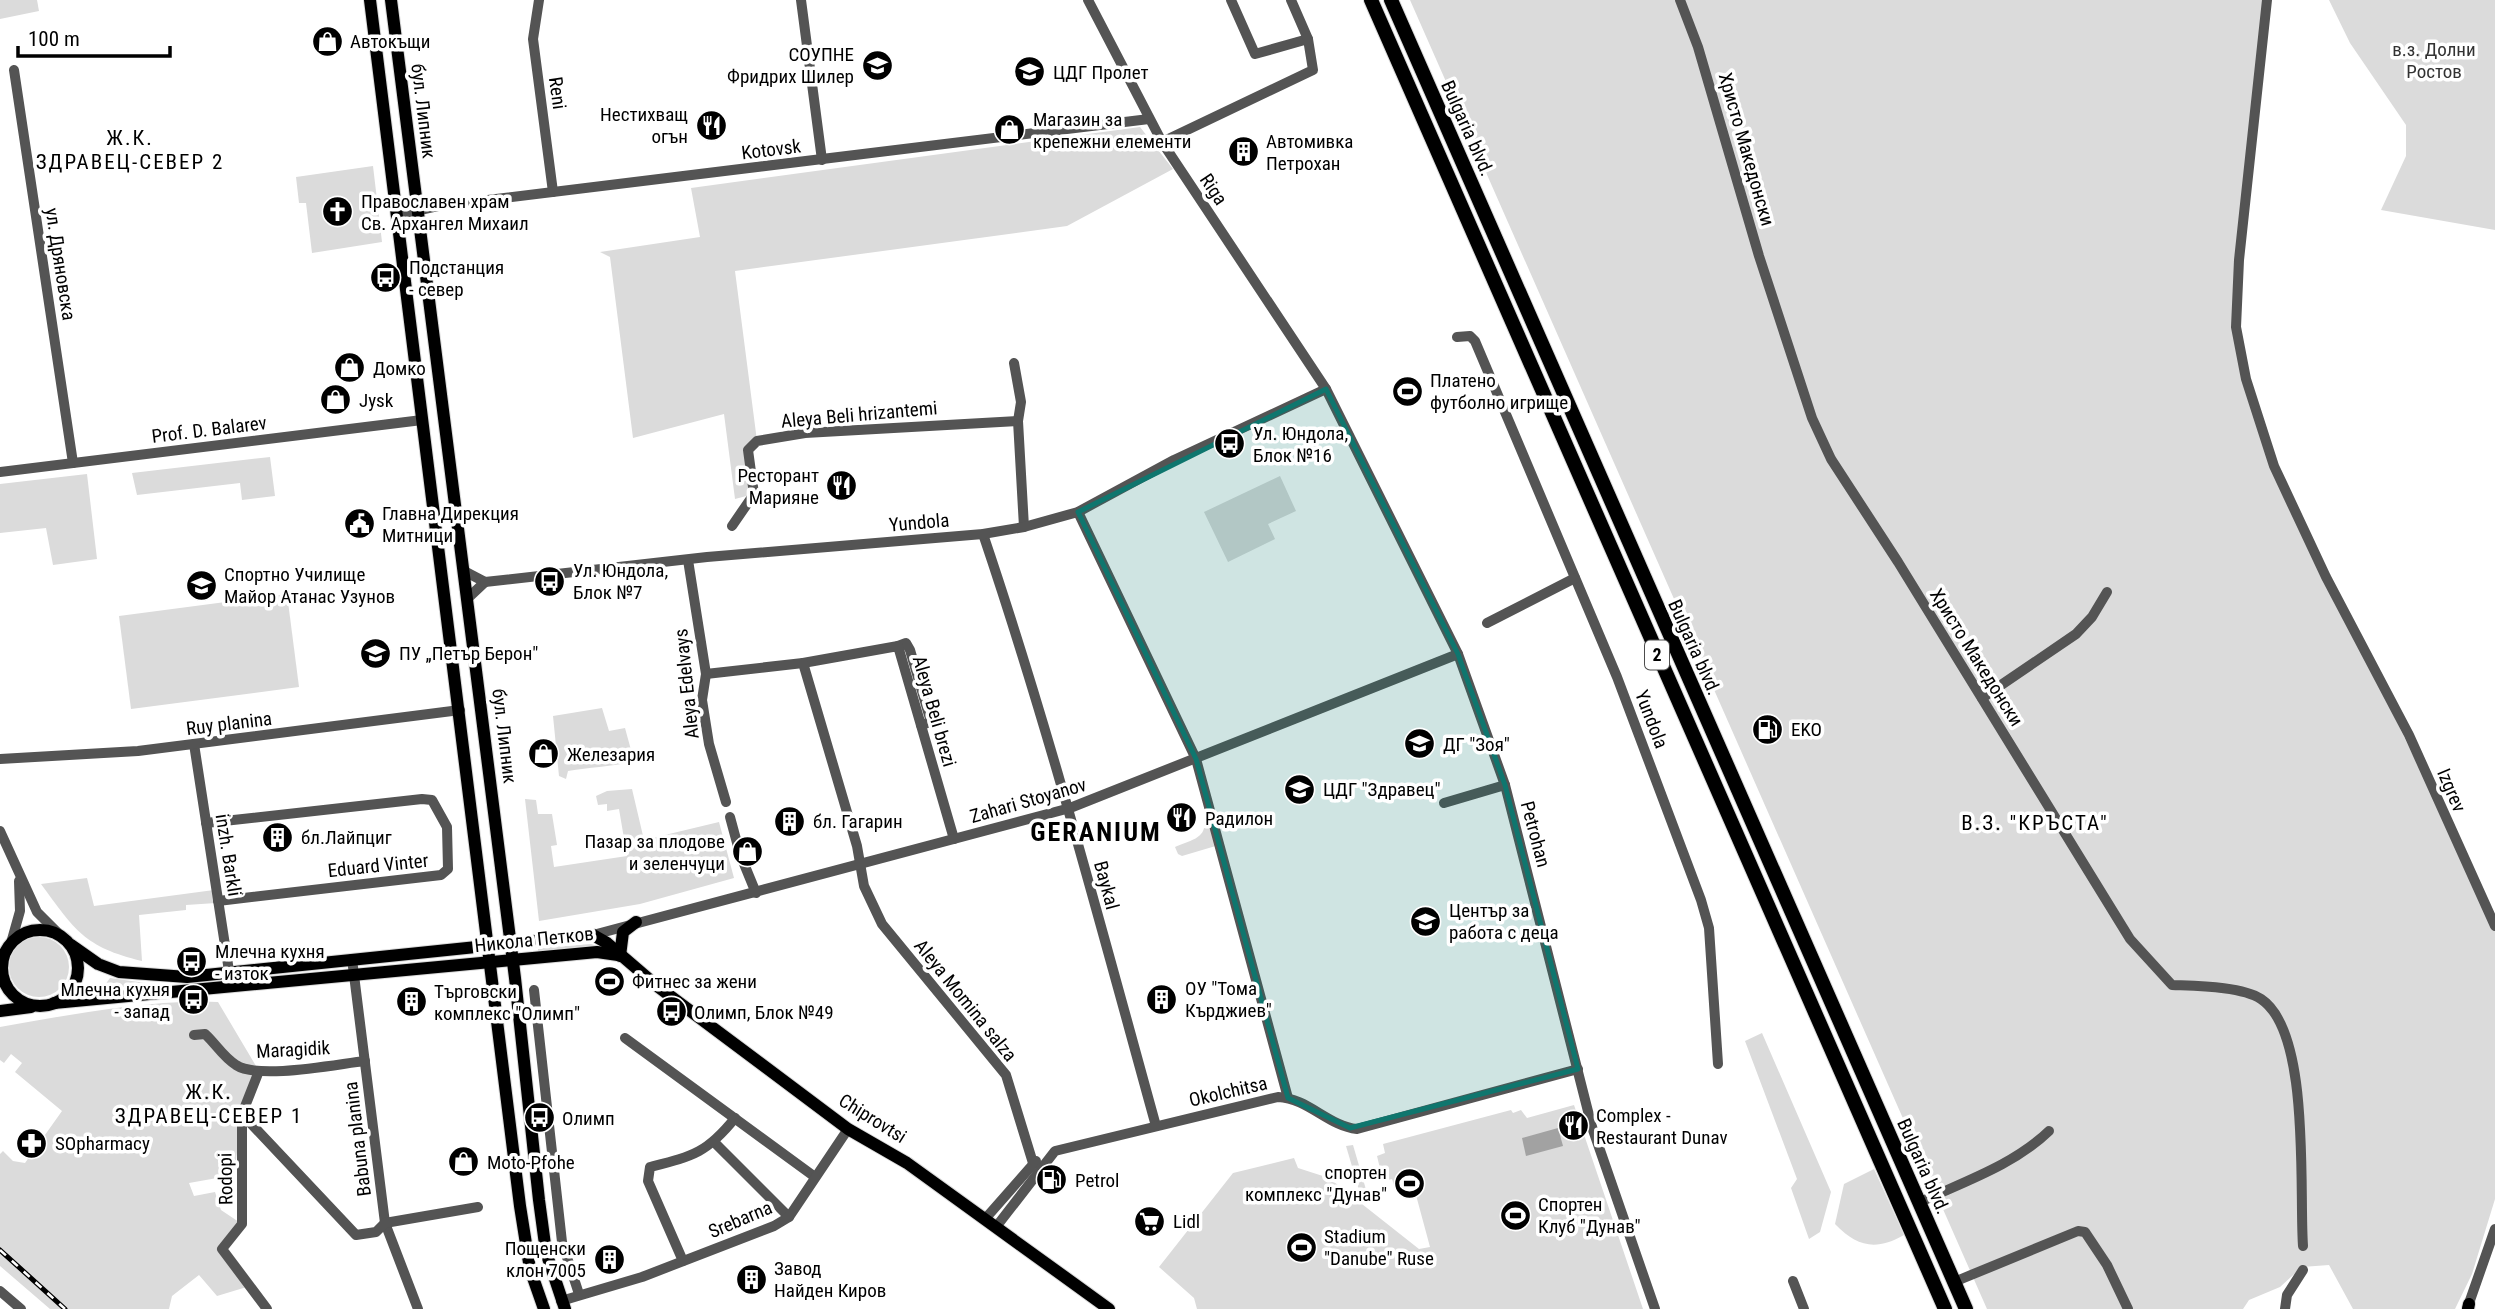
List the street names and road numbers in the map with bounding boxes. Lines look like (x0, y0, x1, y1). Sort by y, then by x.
street label: бул. Липник (406, 62, 441, 160)
street label: Христо Македонски (1714, 70, 1779, 228)
street label: Reni (544, 75, 571, 111)
street label: Bulgaria blvd. (1436, 77, 1499, 180)
street label: Kotovsk (740, 134, 803, 165)
street label: Riga (1195, 169, 1232, 209)
street label: ул. Дряновска (40, 206, 81, 322)
street label: Aleya Beli hrizantemi (780, 396, 938, 433)
street label: Prof. D. Balarev (150, 411, 268, 448)
street label: Yundola (888, 508, 950, 537)
street label: Христо Македонски (1925, 584, 2028, 730)
street label: Bulgaria blvd. (1663, 596, 1726, 699)
street label: Aleya Edelvays (669, 628, 704, 740)
road number: 2 (1645, 640, 1669, 670)
street label: Aleya Beli brezi (908, 653, 961, 769)
street label: бул. Липник (487, 687, 522, 785)
street label: Yundola (1630, 687, 1673, 752)
street label: Ruy planina (185, 707, 273, 740)
street label: Izgrev (2432, 765, 2471, 815)
street label: Zahari Stoyanov (967, 773, 1089, 828)
street label: Petrohan (1516, 799, 1555, 870)
street label: inzh. Barkli (211, 812, 246, 898)
street label: Eduard Vinter (327, 849, 430, 882)
street label: Baykal (1089, 858, 1124, 912)
street label: Никола Петков (473, 922, 595, 957)
street label: Aleya Momina salza (909, 935, 1022, 1066)
street label: Maragidik (255, 1036, 331, 1063)
street label: Okolchitsa (1187, 1071, 1269, 1112)
street label: Babuna planina (339, 1080, 376, 1198)
street label: Chiprovtsi (835, 1089, 911, 1148)
street label: Bulgaria blvd. (1892, 1115, 1955, 1218)
street label: Rodopi (214, 1153, 237, 1205)
street label: Srebarna (705, 1196, 775, 1243)

